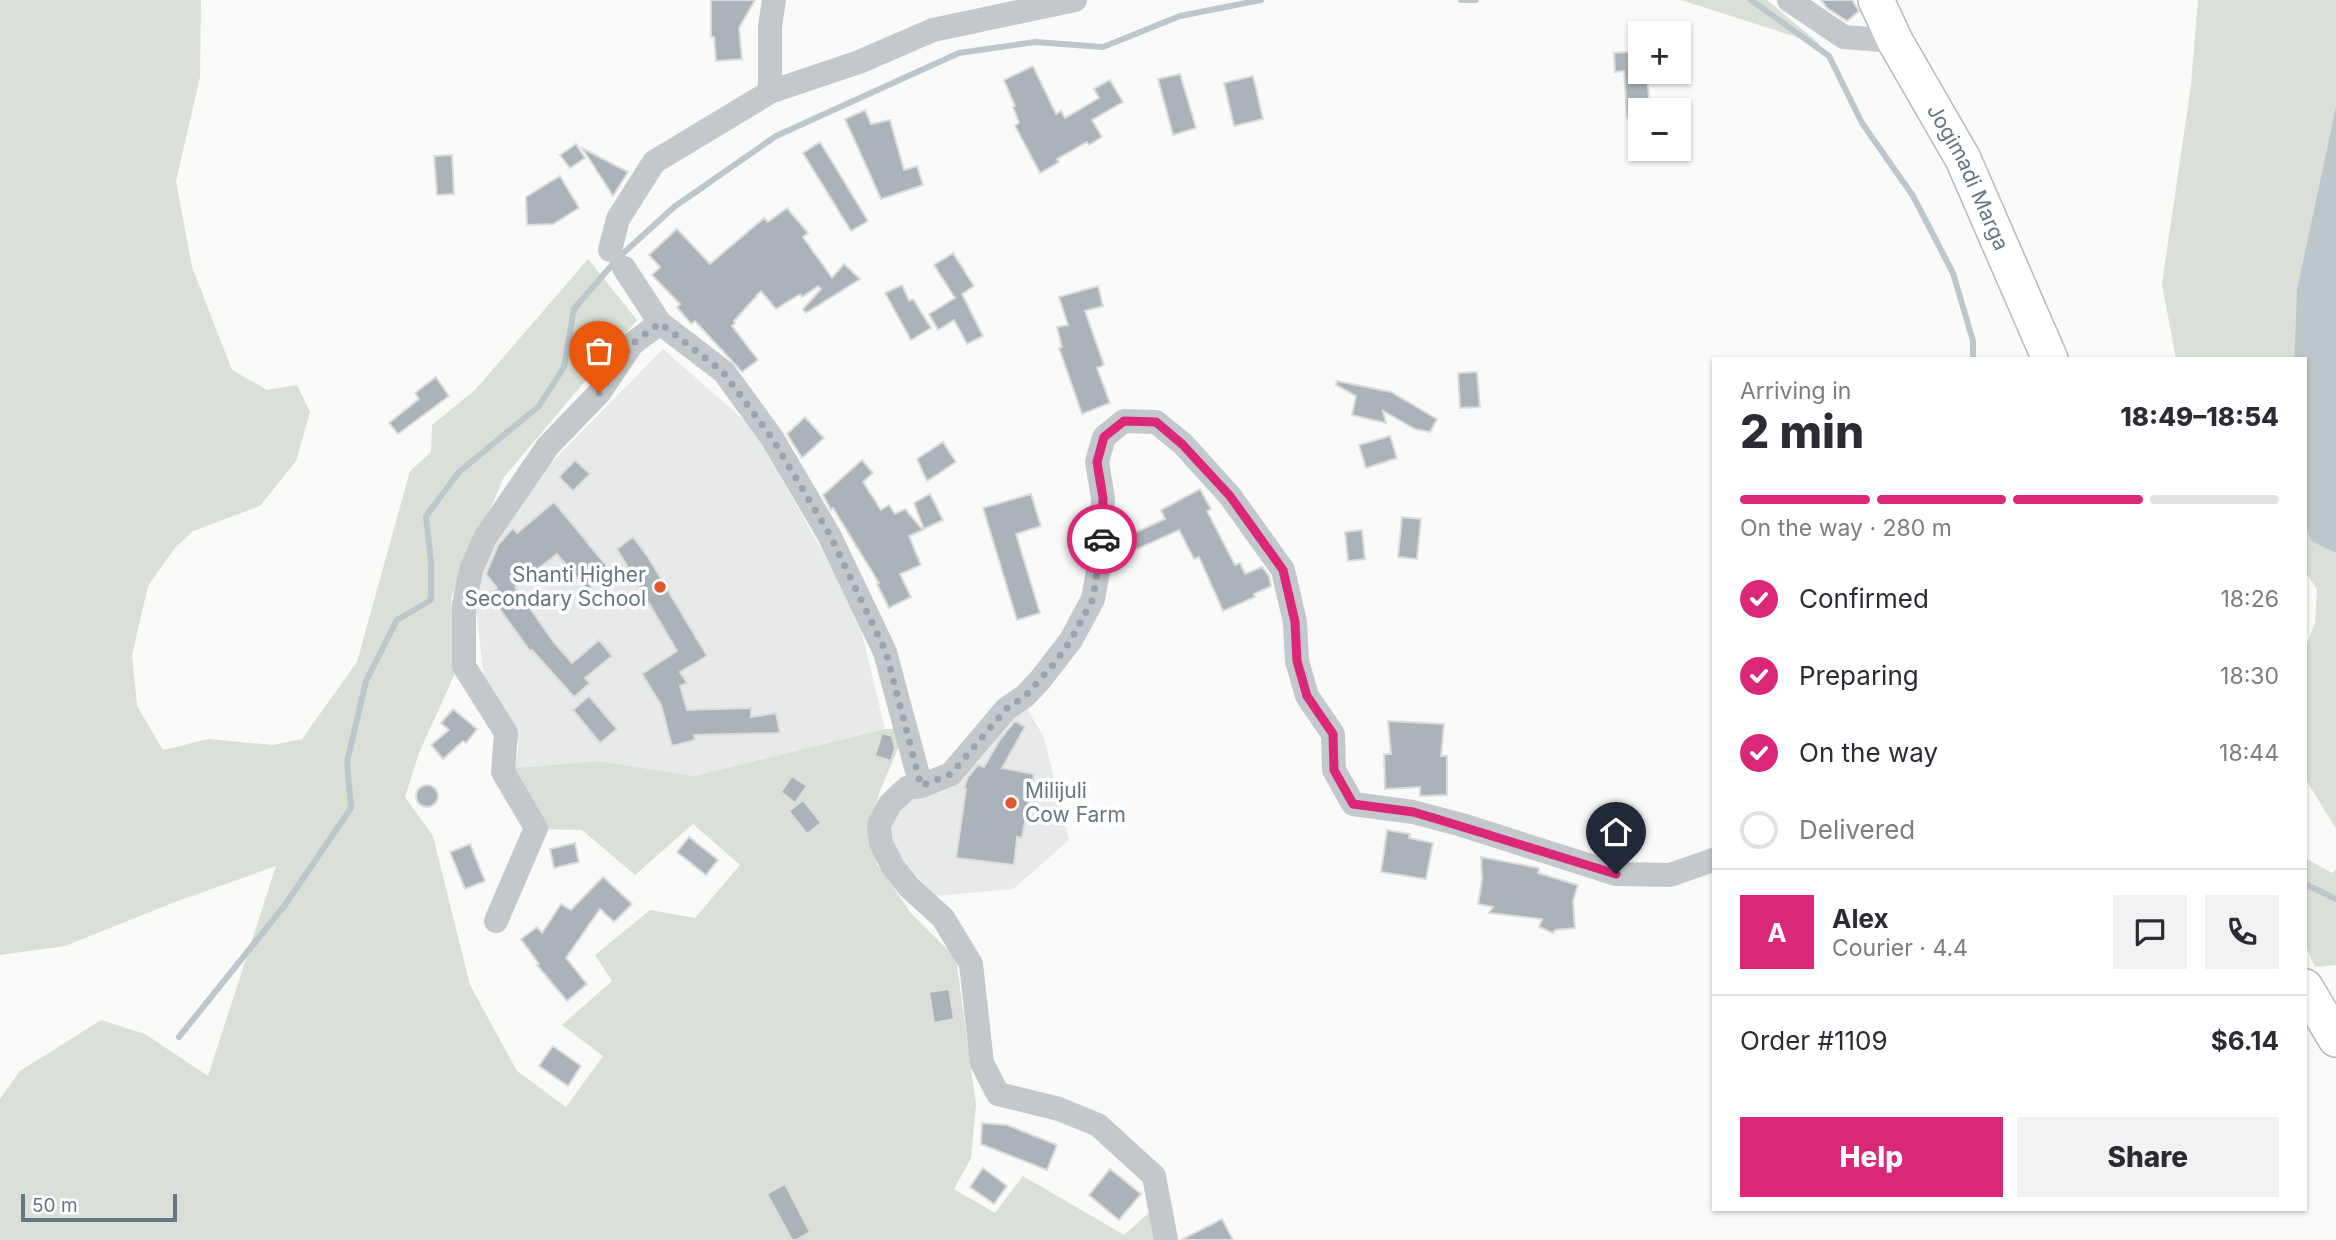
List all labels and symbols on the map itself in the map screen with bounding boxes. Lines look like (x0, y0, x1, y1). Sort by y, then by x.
street label: Jogimadi Marga (1922, 99, 2014, 254)
pin (569, 321, 629, 393)
courier (1067, 504, 1137, 574)
place label: Shanti Higher Secondary School (465, 562, 646, 611)
marker: Shanti Higher Secondary School (652, 579, 668, 595)
place label: Milijuli Cow Farm (1025, 778, 1126, 827)
marker: Milijuli Cow Farm (1003, 795, 1019, 811)
pin (1586, 802, 1646, 874)
scale bar (21, 1191, 177, 1223)

